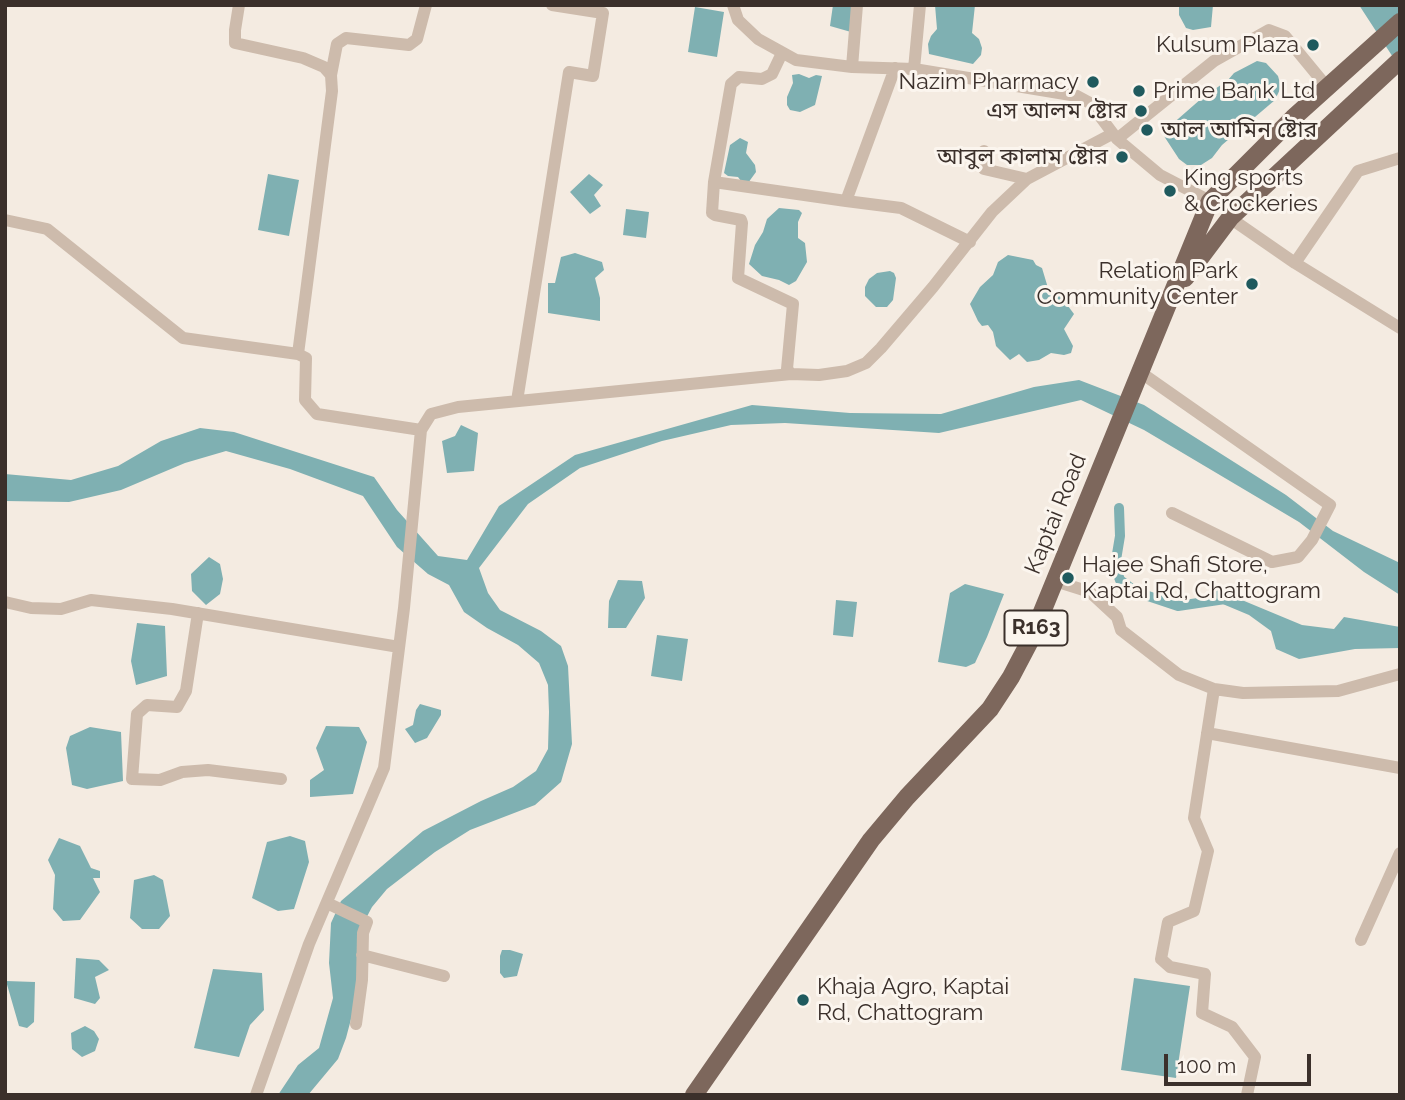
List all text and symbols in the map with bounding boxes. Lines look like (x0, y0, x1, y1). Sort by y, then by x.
place label: Kulsum Plaza (1156, 31, 1299, 59)
marker: Kulsum Plaza (1305, 37, 1321, 53)
place label: Nazim Pharmacy (899, 68, 1079, 96)
marker: Nazim Pharmacy (1085, 74, 1101, 90)
place label: Prime Bank Ltd (1153, 77, 1315, 105)
marker: Prime Bank Ltd (1131, 83, 1147, 99)
place label: এস আলম ষ্টোর (986, 97, 1127, 125)
marker: এস আলম ষ্টোর (1133, 103, 1149, 119)
place label: আল আমিন ষ্টোর (1161, 116, 1317, 144)
marker: আল আমিন ষ্টোর (1139, 122, 1155, 138)
place label: আবুল কালাম ষ্টোর (937, 143, 1108, 171)
marker: আবুল কালাম ষ্টোর (1114, 149, 1130, 165)
place label: King sports & Crockeries (1184, 164, 1318, 218)
marker: King sports & Crockeries (1162, 183, 1178, 199)
place label: Relation Park Community Center (1036, 257, 1238, 311)
marker: Relation Park Community Center (1244, 276, 1260, 292)
street label: Kaptai Road (1019, 450, 1093, 578)
place label: Hajee Shafi Store, Kaptai Rd, Chattogram (1082, 551, 1321, 605)
marker: Hajee Shafi Store, Kaptai Rd, Chattogram (1060, 570, 1076, 586)
road number: R163 (1004, 610, 1068, 646)
place label: Khaja Agro, Kaptai Rd, Chattogram (817, 973, 1009, 1027)
marker: Khaja Agro, Kaptai Rd, Chattogram (795, 992, 811, 1008)
scale bar (1167, 1040, 1314, 1084)
text: 100 m (1177, 1053, 1236, 1078)

